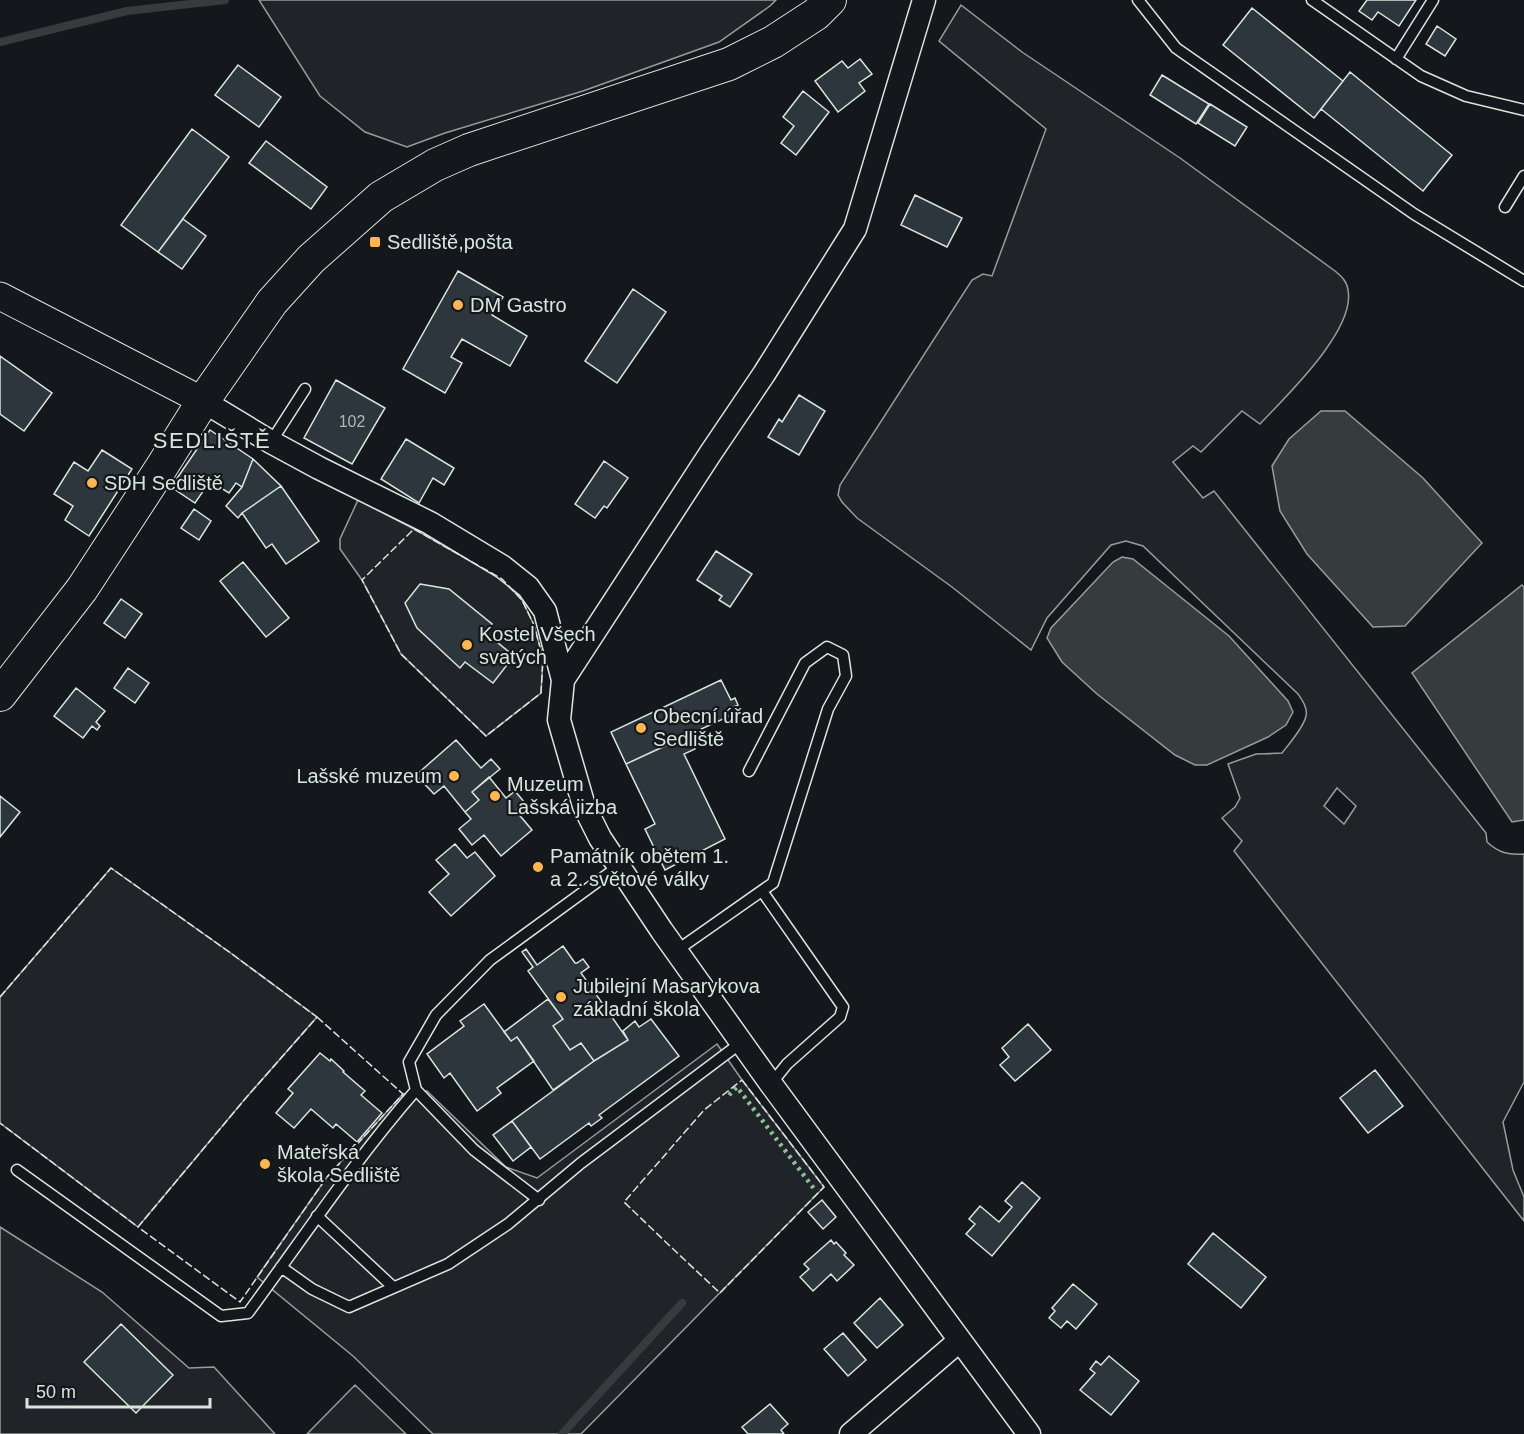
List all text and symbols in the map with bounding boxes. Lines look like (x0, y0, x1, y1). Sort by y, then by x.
place label: Sedliště,pošta (387, 231, 514, 253)
marker: Sedliště,pošta (368, 235, 382, 249)
place label: DM Gastro (470, 294, 567, 316)
marker: DM Gastro (451, 298, 465, 312)
house number: 102 (339, 413, 365, 430)
district label: SEDLIŠTĚ (153, 428, 271, 453)
place label: SDH Sedliště (104, 472, 223, 494)
marker: SDH Sedliště (85, 476, 99, 490)
place label: Kostel Všech svatých (479, 623, 596, 668)
marker: Kostel Všech svatých (460, 638, 474, 652)
place label: Obecní úřad Sedliště (653, 705, 763, 750)
marker: Obecní úřad Sedliště (634, 721, 648, 735)
place label: Lašské muzeum (296, 765, 442, 787)
marker: Lašské muzeum (447, 769, 461, 783)
place label: Muzeum Lašská jizba (507, 773, 618, 818)
marker: Muzeum Lašská jizba (488, 789, 502, 803)
place label: Památník obětem 1. a 2. světové války (550, 845, 729, 890)
marker: Památník obětem 1. a 2. světové války (531, 860, 545, 874)
place label: Jubilejní Masarykova základní škola (573, 975, 761, 1020)
marker: Jubilejní Masarykova základní škola (554, 990, 568, 1004)
place label: Mateřská škola Sedliště (277, 1141, 400, 1186)
marker: Mateřská škola Sedliště (258, 1157, 272, 1171)
scale bar (27, 1371, 210, 1409)
text: 50 m (36, 1382, 76, 1402)

